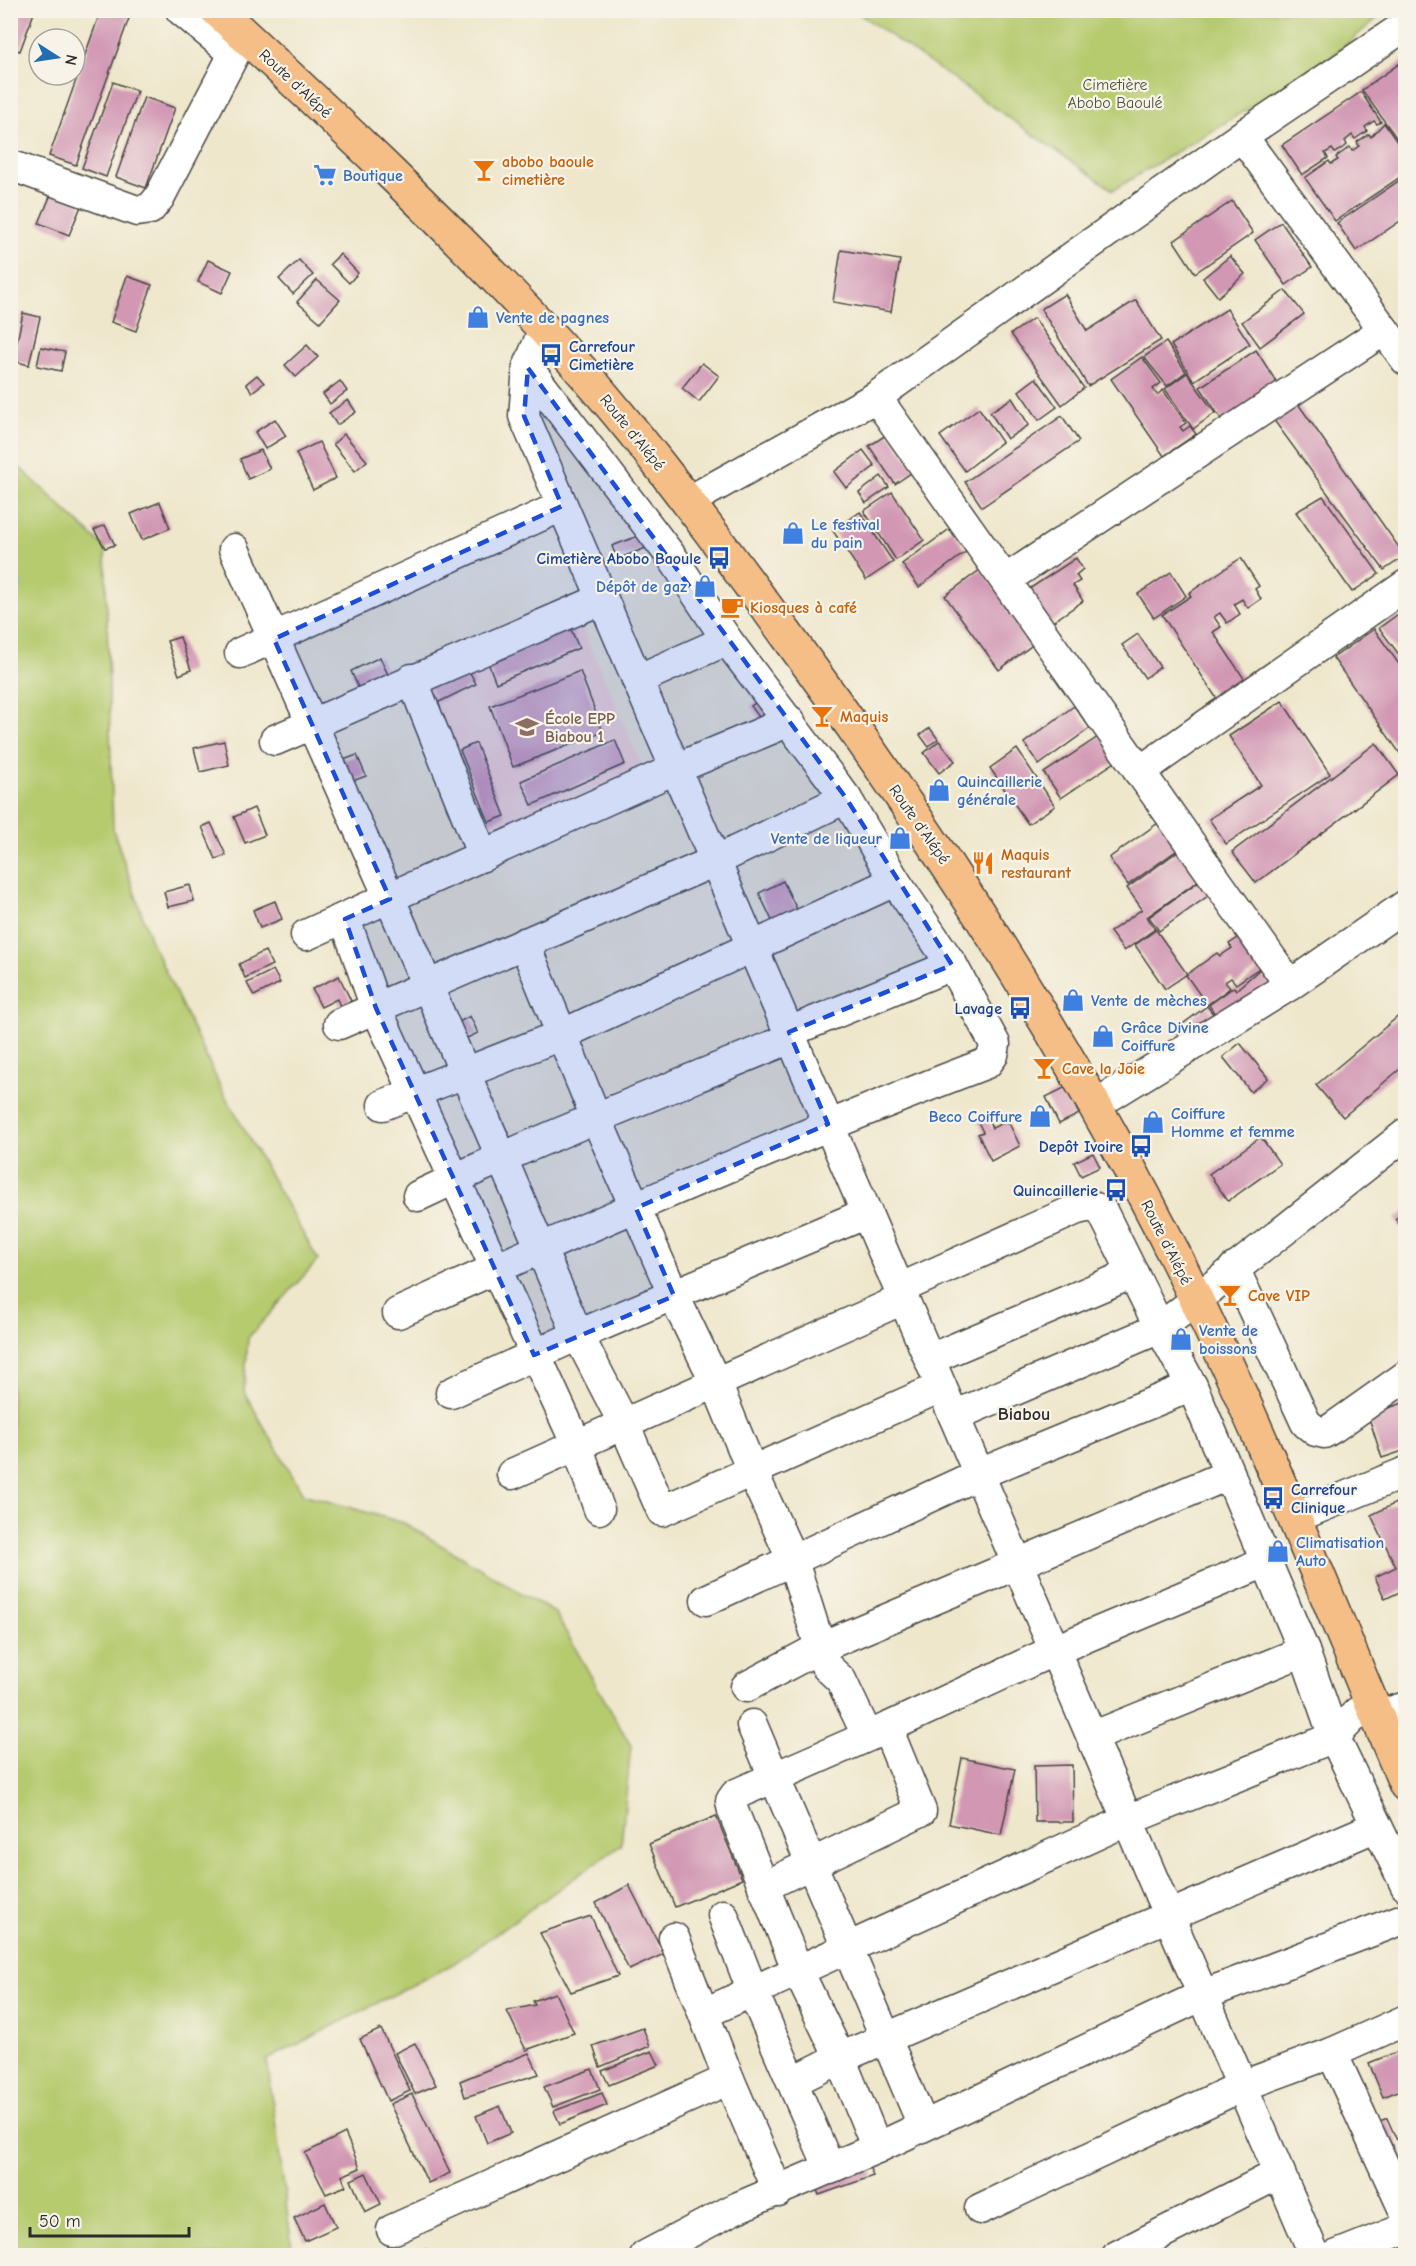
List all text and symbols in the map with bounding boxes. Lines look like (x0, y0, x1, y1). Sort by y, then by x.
north arrow (27, 27, 87, 87)
street label: Route d'Alépé (255, 46, 335, 122)
text: N (61, 53, 81, 67)
park label: Cimetière Abobo Baoulé (1067, 76, 1163, 112)
place label: abobo baoule cimetière (502, 153, 594, 189)
bar icon: abobo baoule cimetière (471, 157, 497, 183)
supermarket icon: Boutique (312, 162, 338, 188)
place label: Boutique (343, 167, 403, 185)
shop icon: Vente de pagnes (465, 304, 491, 330)
place label: Vente de pagnes (496, 309, 609, 327)
place label: Carrefour Cimetière (569, 338, 635, 374)
bus stop icon: Carrefour Cimetière (538, 342, 564, 368)
street label: Route d'Alépé (596, 391, 668, 474)
place label: Le festival du pain (811, 516, 880, 552)
shop icon: Le festival du pain (780, 520, 806, 546)
bus stop icon: Cimetière Abobo Baoule (706, 545, 732, 571)
place label: Cimetière Abobo Baoule (536, 550, 701, 568)
shop icon: Dépôt de gaz (692, 573, 718, 599)
place label: Dépôt de gaz (596, 578, 687, 596)
cafe icon: Kiosques à café (719, 594, 745, 620)
place label: Kiosques à café (750, 599, 857, 617)
bar icon: Maquis (809, 703, 835, 729)
place label: Maquis (840, 708, 888, 726)
place label: École EPP Biabou 1 (545, 709, 615, 746)
school or university icon: École EPP Biabou 1 (514, 714, 540, 740)
place label: Quincaillerie générale (957, 773, 1042, 809)
shop icon: Quincaillerie générale (926, 777, 952, 803)
street label: Route d'Alépé (885, 782, 953, 868)
shop icon: Vente de liqueur (887, 825, 913, 851)
place label: Vente de liqueur (771, 830, 883, 848)
place label: Maquis restaurant (1001, 846, 1072, 882)
restaurant icon: Maquis restaurant (970, 850, 996, 876)
shop icon: Vente de mèches (1060, 987, 1086, 1013)
place label: Vente de mèches (1091, 992, 1207, 1010)
bus stop icon: Lavage (1007, 995, 1033, 1021)
place label: Lavage (954, 1000, 1002, 1018)
place label: Grâce Divine Coiffure (1121, 1019, 1209, 1055)
shop icon: Grâce Divine Coiffure (1090, 1023, 1116, 1049)
bar icon: Cave la Joie (1031, 1055, 1057, 1081)
place label: Cave la Joie (1062, 1060, 1145, 1078)
shop icon: Beco Coiffure (1027, 1103, 1053, 1129)
place label: Coiffure Homme et femme (1171, 1105, 1295, 1141)
place label: Beco Coiffure (929, 1108, 1022, 1126)
shop icon: Coiffure Homme et femme (1140, 1109, 1166, 1135)
bus stop icon: Depôt Ivoire (1128, 1133, 1154, 1159)
place label: Depôt Ivoire (1039, 1138, 1123, 1156)
bus stop icon: Quincaillerie (1103, 1177, 1129, 1203)
place label: Quincaillerie (1013, 1182, 1098, 1200)
street label: Route d'Alépé (1137, 1197, 1195, 1288)
bar icon: Cave VIP (1217, 1282, 1243, 1308)
place label: Cave VIP (1248, 1287, 1310, 1305)
place label: Vente de boissons (1199, 1322, 1258, 1358)
shop icon: Vente de boissons (1168, 1326, 1194, 1352)
district label: Biabou (998, 1404, 1050, 1425)
place label: Carrefour Clinique (1291, 1481, 1357, 1517)
bus stop icon: Carrefour Clinique (1260, 1485, 1286, 1511)
place label: Climatisation Auto (1296, 1534, 1384, 1570)
shop icon: Climatisation Auto (1265, 1538, 1291, 1564)
scale bar (30, 2200, 189, 2238)
text: 50 m (39, 2211, 81, 2232)

